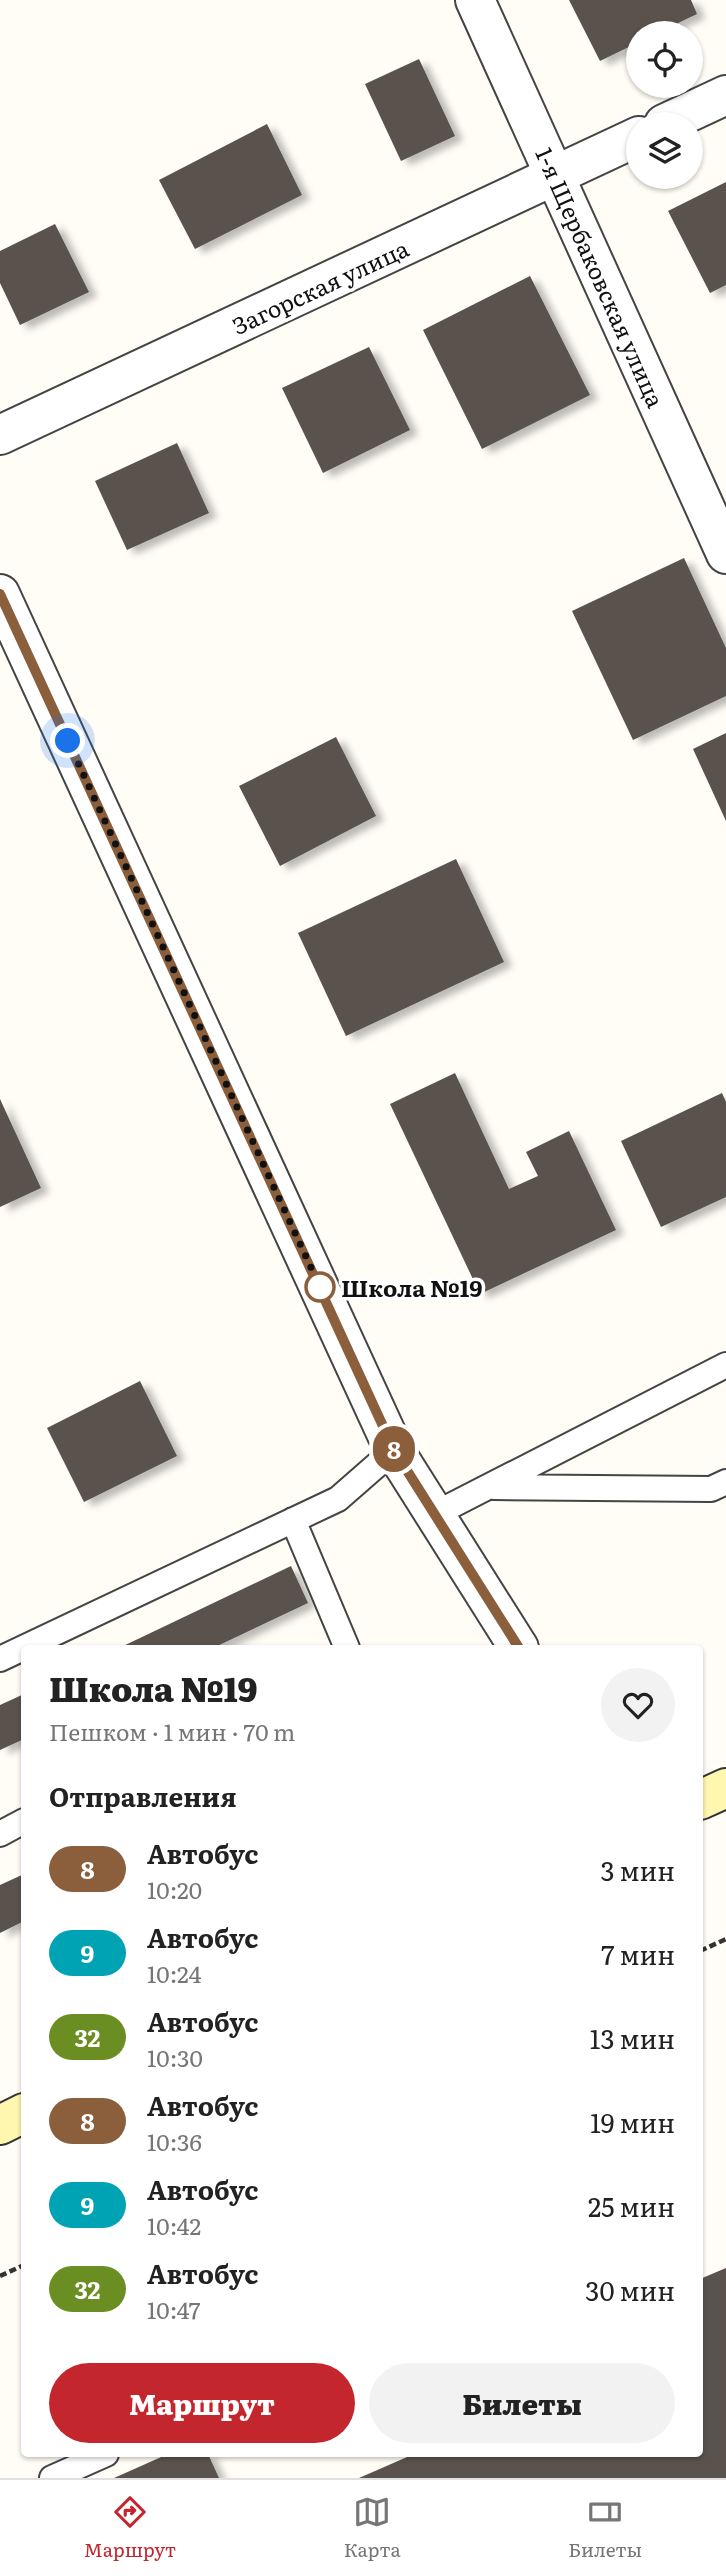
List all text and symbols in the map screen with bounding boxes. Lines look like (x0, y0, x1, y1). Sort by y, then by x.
map controls (626, 21, 703, 189)
button: locate (626, 21, 703, 98)
button: layers (626, 112, 703, 189)
street label: 1-я Щербаковская улица (528, 142, 674, 413)
street label: Загорская улица (226, 230, 414, 342)
your location (50, 723, 85, 758)
place label: Школа №19 (341, 1270, 483, 1304)
marker: Школа №19 (305, 1272, 335, 1302)
line badge: 8 (371, 1426, 417, 1472)
text: 8 (387, 1431, 401, 1466)
text: Школа №19 (49, 1663, 258, 1712)
button: heart (601, 1668, 675, 1742)
text: Пешком · 1 мин · 70 m (49, 1714, 295, 1748)
text: Отправления (49, 1776, 237, 1815)
text: Автобус (147, 1833, 258, 1872)
text: 3 мин (600, 1850, 675, 1889)
text: 8 (80, 1851, 95, 1886)
text: 10:20 (147, 1872, 202, 1906)
text: Автобус (147, 1917, 258, 1956)
text: 7 мин (601, 1934, 675, 1973)
text: 9 (81, 1935, 94, 1970)
text: 10:24 (147, 1956, 201, 1990)
text: Автобус (147, 2001, 258, 2040)
text: 13 мин (590, 2018, 675, 2057)
text: 32 (75, 2019, 100, 2054)
text: 10:30 (147, 2040, 203, 2074)
text: Автобус (147, 2085, 258, 2124)
text: 19 мин (590, 2102, 675, 2141)
text: 8 (80, 2103, 95, 2138)
text: 10:36 (147, 2124, 202, 2158)
text: Автобус (147, 2169, 258, 2208)
text: 25 мин (588, 2186, 675, 2225)
text: 9 (81, 2187, 94, 2222)
text: 10:42 (147, 2208, 201, 2242)
text: Автобус (147, 2253, 258, 2292)
text: 30 мин (585, 2270, 675, 2309)
text: 32 (75, 2271, 100, 2306)
text: 10:47 (147, 2292, 200, 2326)
button: Маршрут (49, 2363, 355, 2443)
button: Билеты (369, 2363, 675, 2443)
tab: Маршрут (84, 2493, 176, 2563)
tab: Карта (344, 2493, 401, 2563)
tab: Билеты (568, 2493, 642, 2563)

